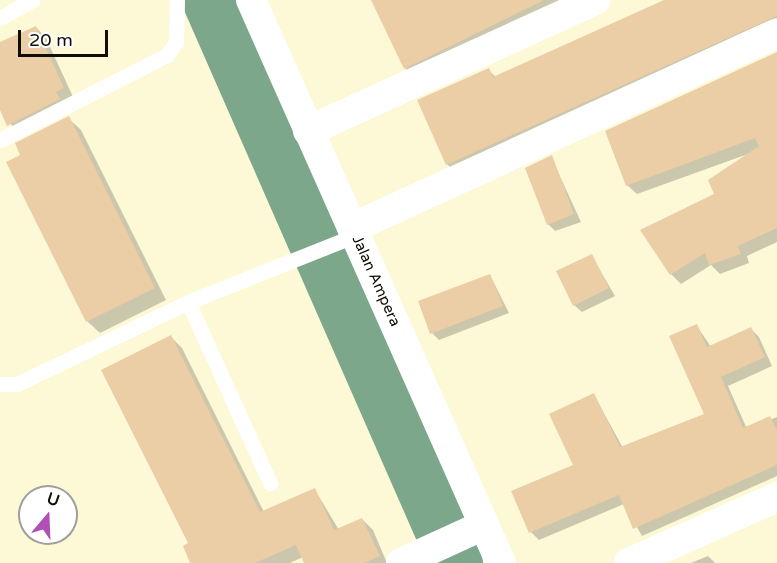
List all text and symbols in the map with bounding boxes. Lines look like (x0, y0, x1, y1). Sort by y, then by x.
scale bar (21, 18, 111, 56)
text: 20 m (29, 29, 73, 51)
street label: Jalan Ampera (348, 233, 404, 329)
north arrow (18, 485, 78, 545)
text: U (44, 488, 62, 511)

